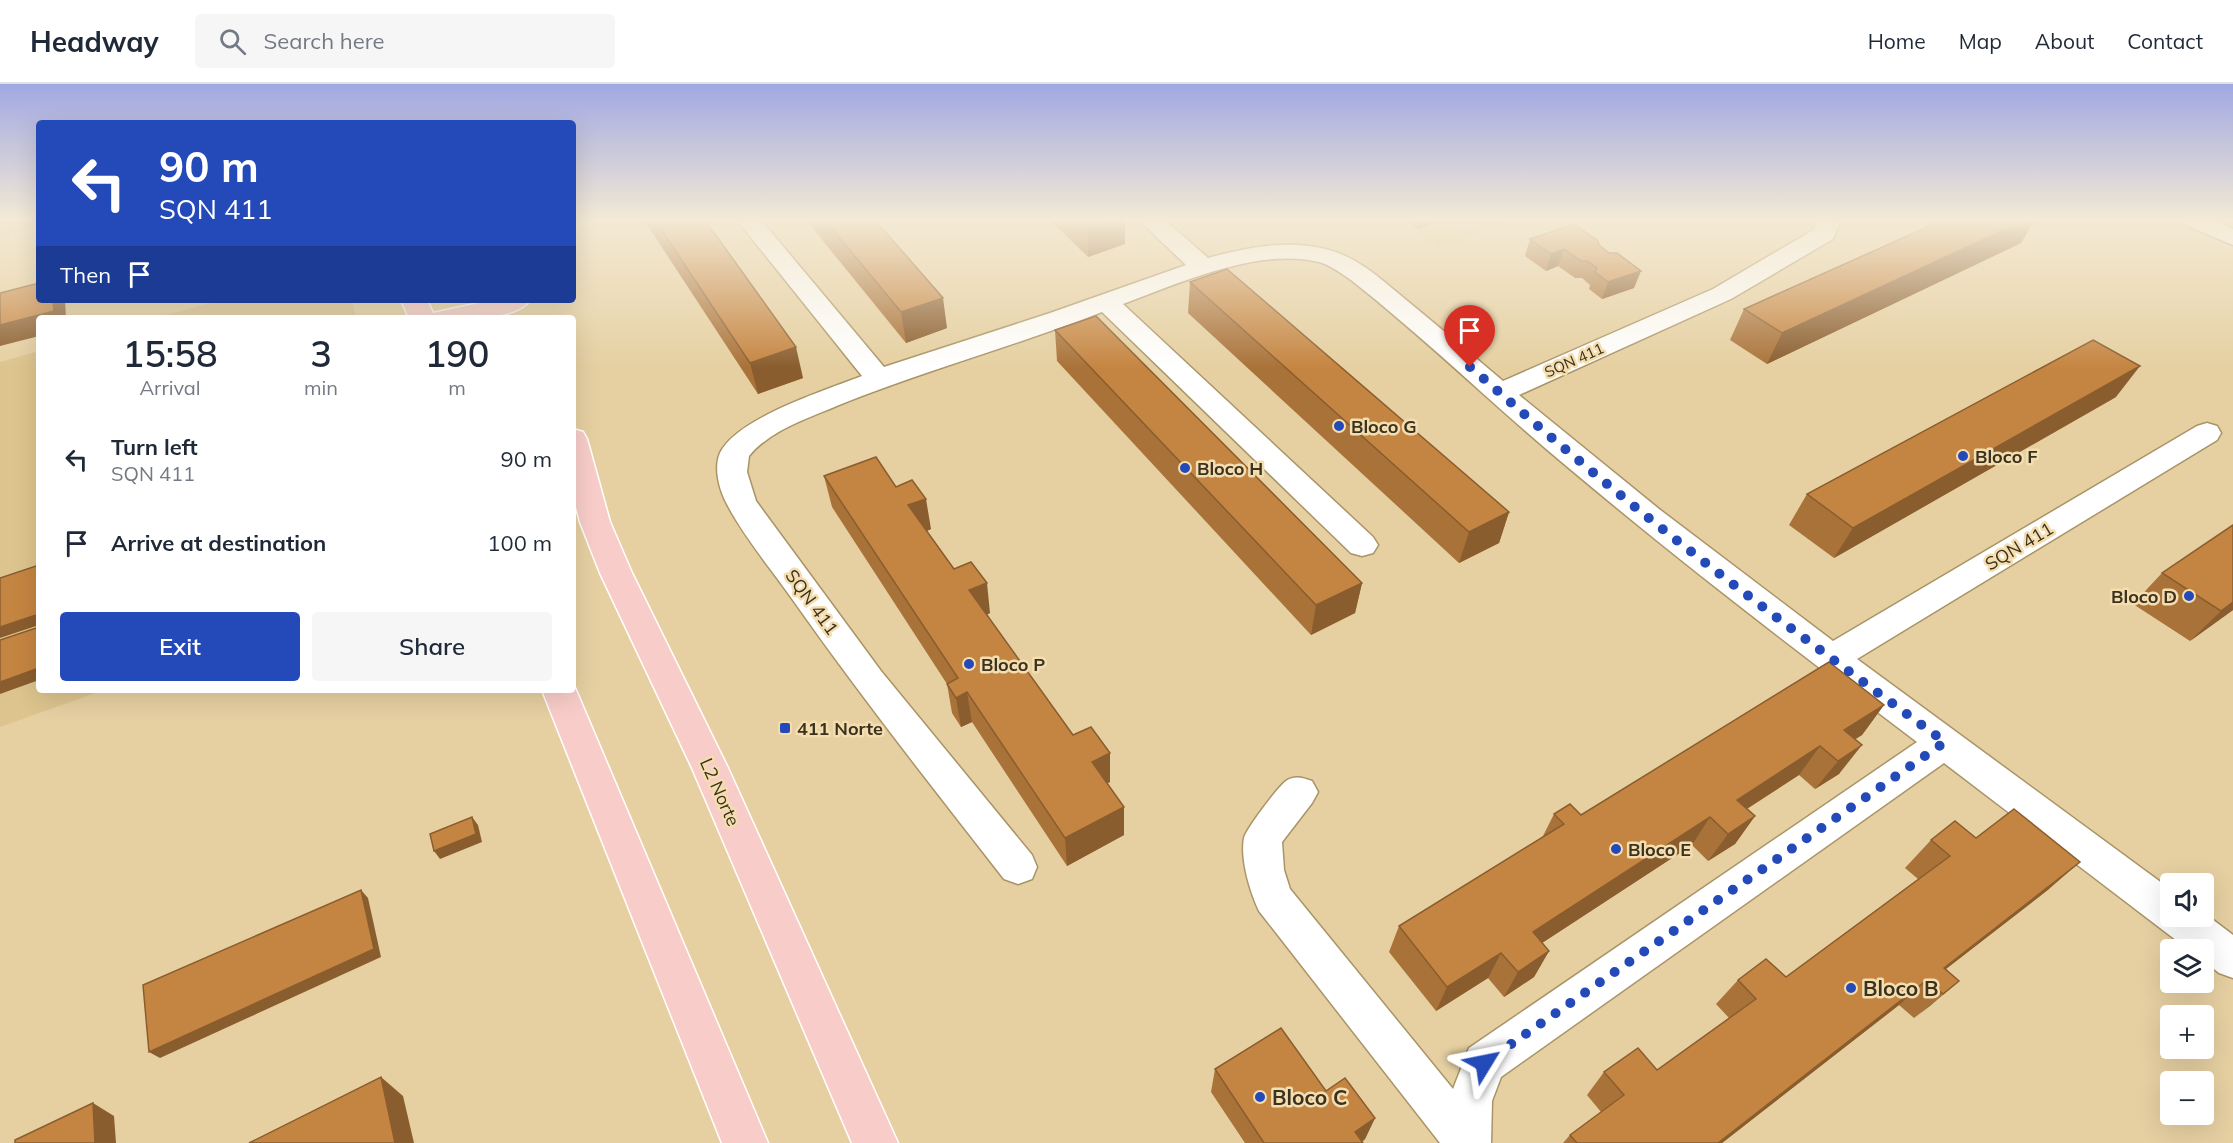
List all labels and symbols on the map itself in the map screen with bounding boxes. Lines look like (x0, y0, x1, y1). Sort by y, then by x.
pin (1444, 305, 1495, 367)
street label: SQN 411 (1541, 338, 1607, 382)
place label: Bloco G (1351, 415, 1417, 438)
marker: Bloco G (1332, 419, 1346, 433)
place label: Bloco F (1975, 445, 2038, 468)
marker: Bloco F (1956, 449, 1970, 463)
place label: Bloco H (1197, 457, 1263, 480)
marker: Bloco H (1178, 461, 1192, 475)
street label: SQN 411 (1981, 517, 2057, 575)
street label: SQN 411 (780, 565, 844, 639)
place label: Bloco D (2111, 585, 2177, 608)
marker: Bloco D (2182, 589, 2196, 603)
place label: Bloco P (981, 653, 1045, 676)
marker: Bloco P (962, 657, 976, 671)
place label: 411 Norte (797, 717, 883, 740)
marker: 411 Norte (778, 721, 792, 735)
street label: L2 Norte (695, 754, 745, 830)
place label: Bloco E (1628, 838, 1691, 861)
marker: Bloco E (1609, 842, 1623, 856)
place label: Bloco B (1863, 975, 1938, 1001)
marker: Bloco B (1844, 981, 1858, 995)
position arrow (1452, 1031, 1516, 1095)
place label: Bloco C (1272, 1084, 1347, 1110)
marker: Bloco C (1253, 1090, 1267, 1104)

